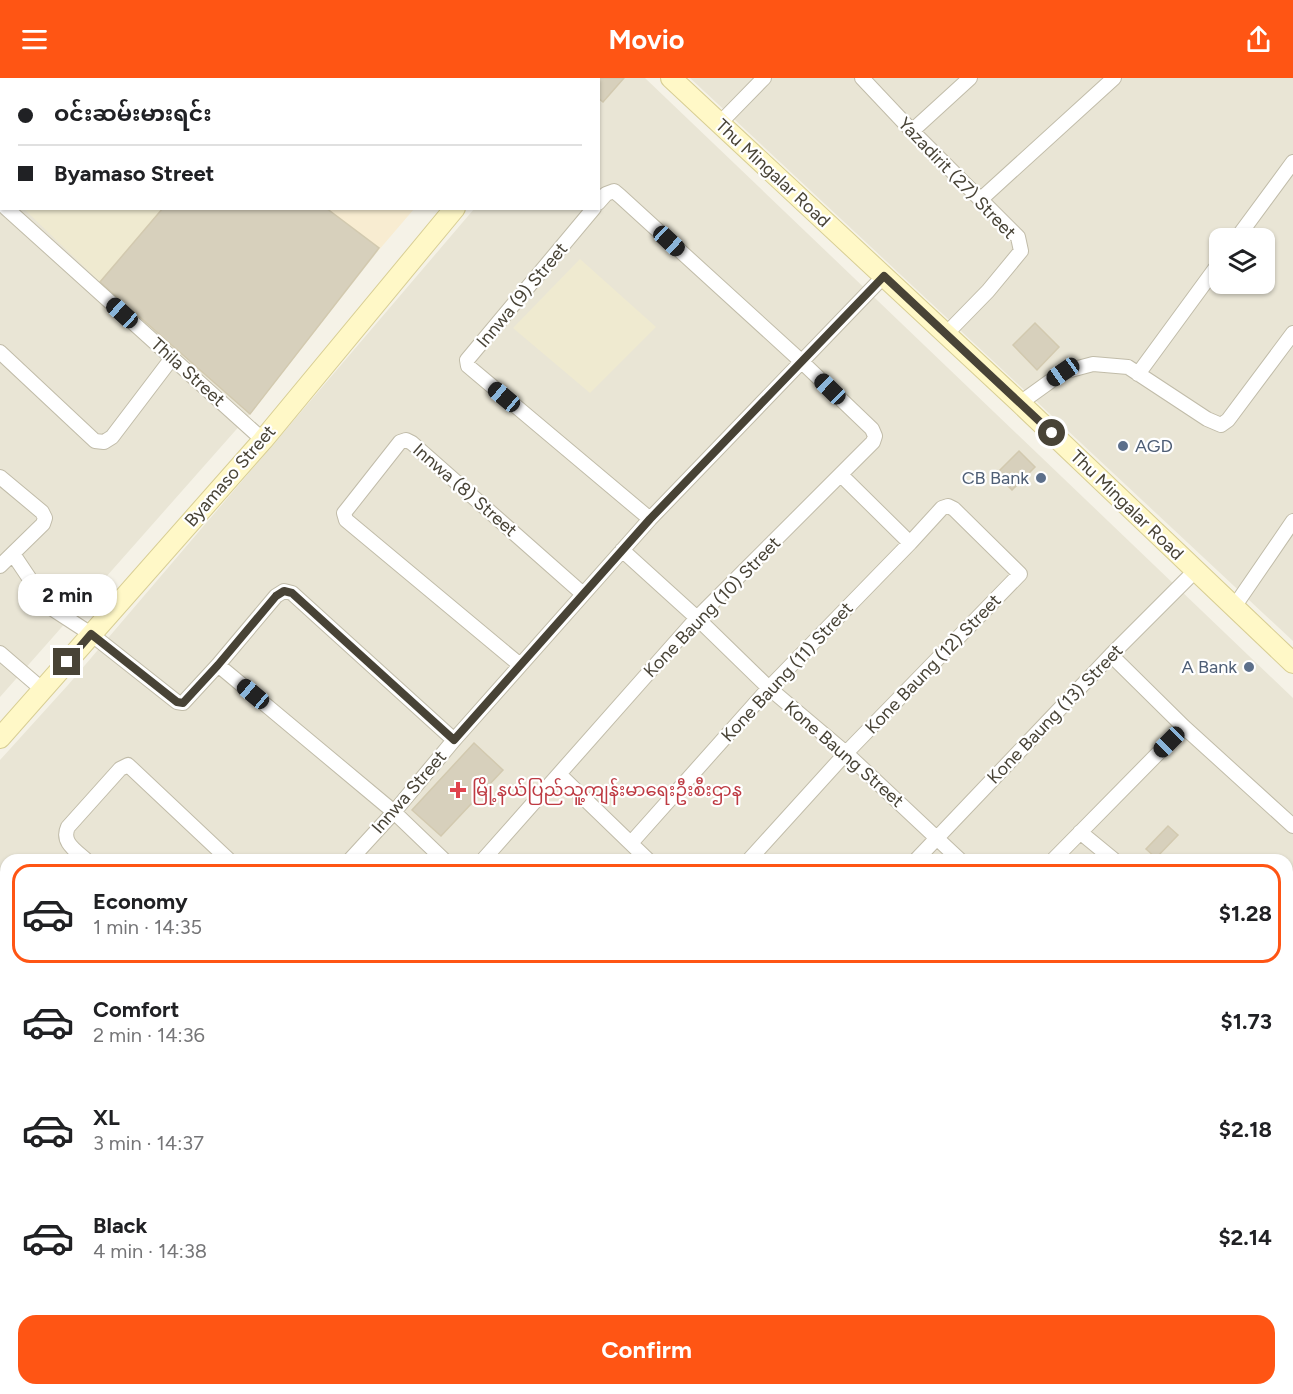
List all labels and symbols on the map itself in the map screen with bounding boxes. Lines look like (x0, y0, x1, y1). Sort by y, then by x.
street label: Yazadirit (27) Street (893, 113, 1021, 243)
street label: Thu Mingalar Road (711, 114, 835, 232)
car (650, 222, 688, 260)
street label: Innwa (9) Street (472, 238, 572, 352)
car (103, 294, 141, 332)
street label: Thila Street (146, 333, 230, 411)
car (1043, 354, 1083, 390)
car (811, 370, 849, 408)
car (484, 379, 524, 415)
route start (1038, 419, 1065, 446)
street label: Byamaso Street (180, 420, 280, 531)
place label: AGD (1135, 435, 1173, 457)
street label: Innwa (8) Street (408, 439, 522, 541)
marker: AGD (1116, 439, 1130, 453)
street label: Thu Mingalar Road (1066, 445, 1188, 565)
place label: CB Bank (962, 467, 1029, 489)
marker: CB Bank (1034, 471, 1048, 485)
street label: Kone Baung (10) Street (639, 532, 785, 682)
callout: 2 min (17, 575, 116, 617)
street label: Kone Baung (12) Street (861, 589, 1006, 739)
street label: Kone Baung (11) Street (716, 597, 858, 747)
street label: Kone Baung (13) Street (983, 639, 1128, 788)
route end (53, 648, 80, 675)
place label: A Bank (1181, 656, 1237, 678)
marker: A Bank (1242, 660, 1256, 674)
car (233, 676, 273, 712)
street label: Kone Baung Street (780, 696, 908, 812)
car (1150, 723, 1188, 761)
street label: Innwa Street (367, 746, 451, 838)
place label: မြို့နယ်ပြည်သူ့ကျန်းမာရေးဦးစီးဌာန (472, 776, 742, 805)
marker: မြို့နယ်ပြည်သူ့ကျန်းမာရေးဦးစီးဌာန (449, 781, 467, 799)

